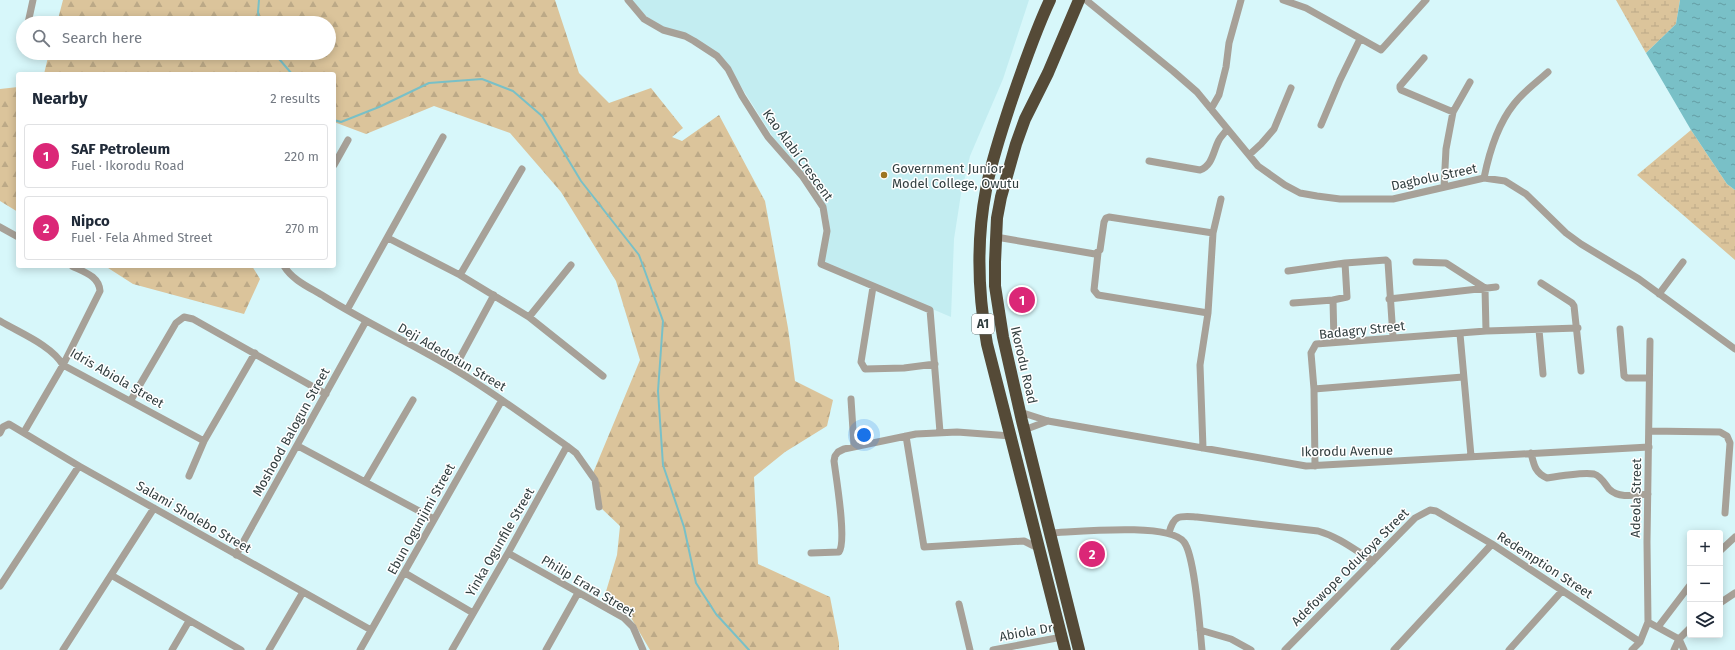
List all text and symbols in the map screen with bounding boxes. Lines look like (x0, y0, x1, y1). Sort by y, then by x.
search box (16, 16, 336, 60)
icon: search (30, 27, 52, 49)
text: Search here (62, 29, 142, 47)
text: Nearby (32, 88, 87, 109)
text: 2 results (270, 91, 320, 106)
street label: Kao Alabi Crescent (760, 107, 836, 204)
text: SAF Petroleum (71, 140, 170, 158)
text: 1 (43, 149, 49, 164)
text: 220 m (284, 149, 319, 164)
text: Fuel · Ikorodu Road (71, 158, 184, 173)
place label: Government Junior Model College, Owutu (892, 161, 1019, 191)
street label: Dagbolu Street (1390, 161, 1479, 193)
marker: Government Junior Model College, Owutu (879, 170, 889, 180)
text: Nipco (71, 212, 110, 230)
text: 2 (43, 221, 49, 236)
text: 270 m (285, 221, 319, 236)
text: Fuel · Fela Ahmed Street (71, 230, 212, 245)
pin: 1 (1009, 285, 1035, 315)
road number: A1 (972, 314, 994, 334)
street label: Badagry Street (1318, 318, 1406, 342)
street label: Deji Adedotun Street (395, 320, 509, 394)
street label: Ikorodu Road (1008, 325, 1040, 405)
street label: Idris Abiola Street (67, 345, 167, 411)
street label: Moshood Balogun Street (249, 365, 333, 499)
your location (854, 425, 874, 445)
street label: Ikorodu Avenue (1301, 443, 1393, 459)
street label: Adeola Street (1628, 458, 1644, 538)
street label: Ebun Ogunjimi Street (384, 460, 458, 577)
street label: Salami Sholebo Street (134, 478, 254, 556)
street label: Yinka Ogunfile Street (463, 485, 537, 599)
street label: Adefowope Odukoya Street (1288, 505, 1412, 629)
street label: Redemption Street (1494, 529, 1596, 602)
map controls (1687, 530, 1723, 638)
button: + (1687, 530, 1723, 566)
pin: 2 (1079, 539, 1105, 569)
street label: Philip Erara Street (539, 552, 638, 620)
button: − (1687, 566, 1723, 602)
button: layers (1687, 602, 1723, 638)
street label: Abiola Dr (998, 620, 1054, 644)

